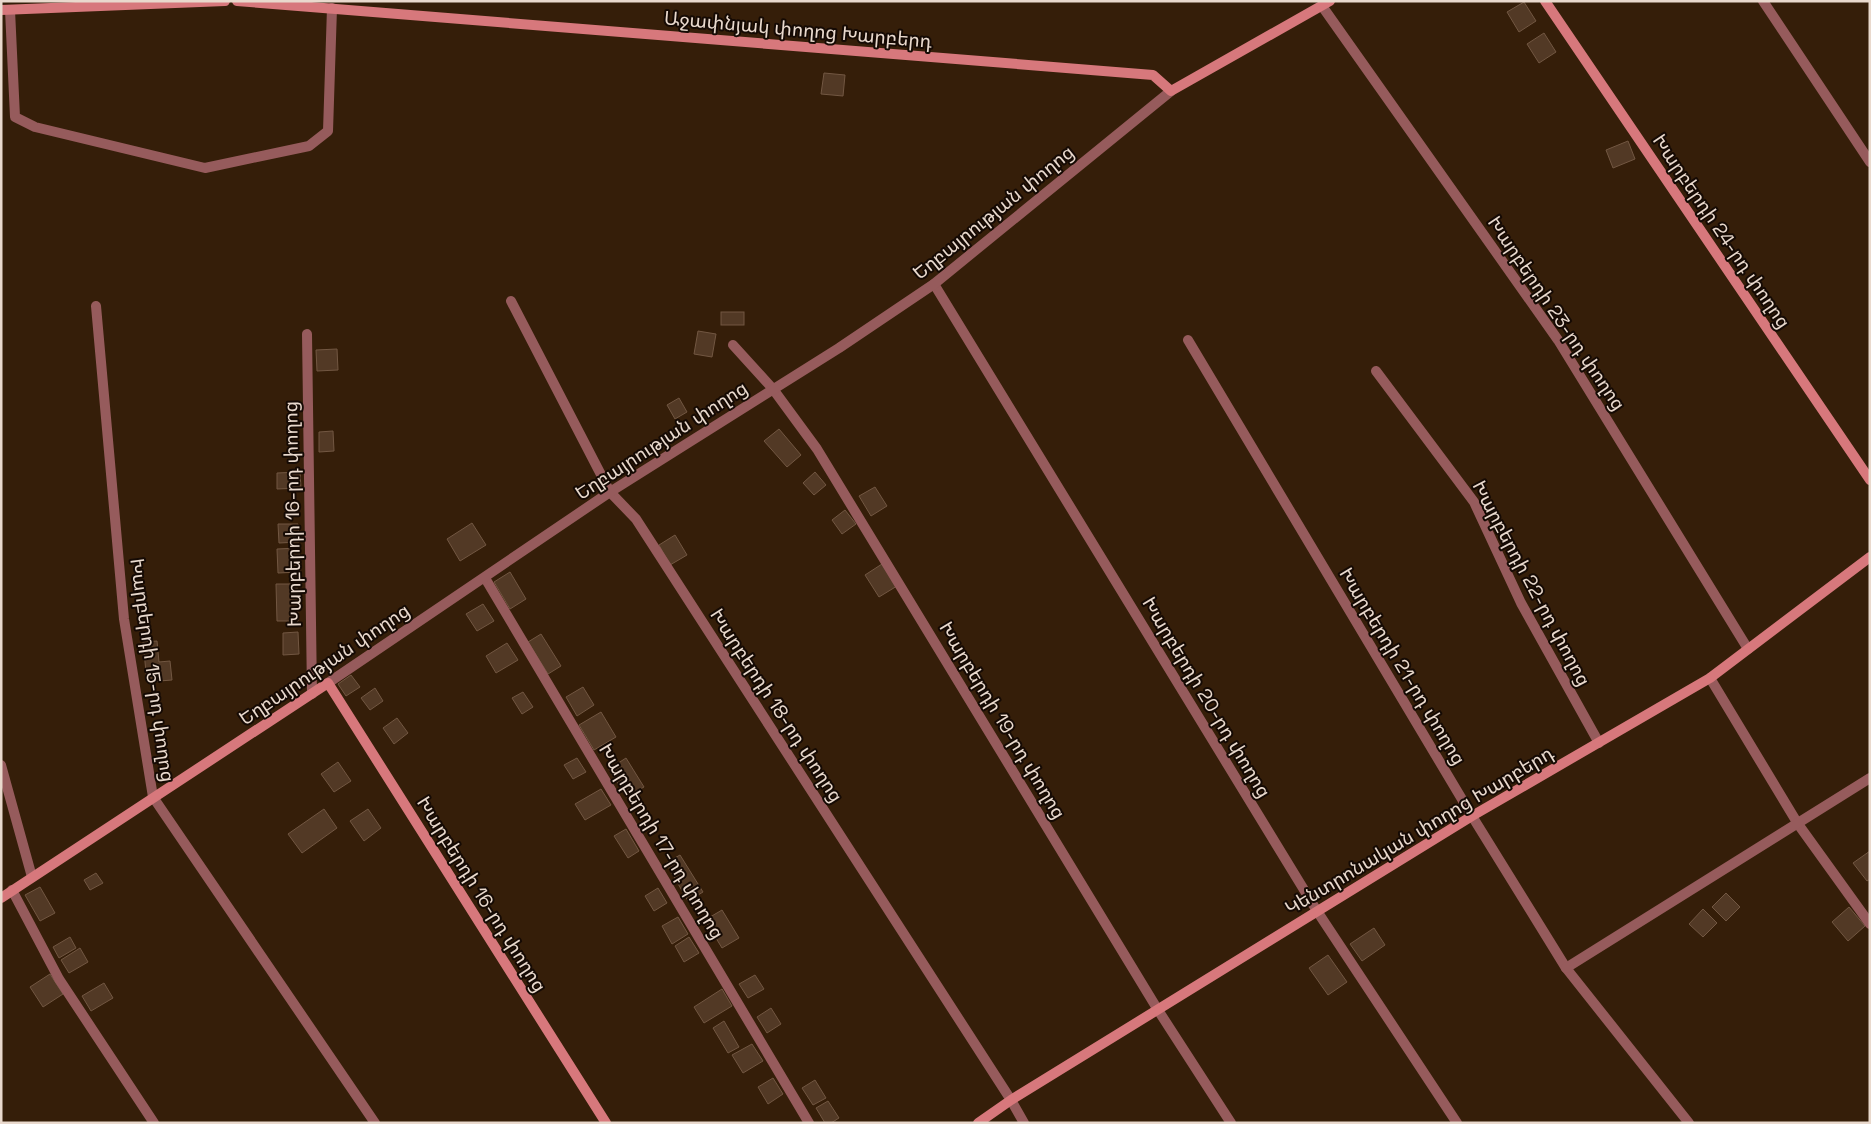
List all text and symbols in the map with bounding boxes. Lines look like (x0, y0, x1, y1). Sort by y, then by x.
street label: Աջափնյակ փողոց Խարբերդ (663, 5, 934, 54)
street label: Խարբերդի 24-րդ փողոց (1647, 129, 1796, 333)
street label: Եղբայրության փողոց (907, 140, 1079, 285)
street label: Խարբերդի 23-րդ փողոց (1482, 211, 1631, 415)
street label: Եղբայրության փողոց (570, 375, 752, 506)
street label: Խարբերդի 16-րդ փողոց (278, 401, 307, 627)
street label: Խարբերդի 22-րդ փողոց (1467, 476, 1596, 690)
street label: Խարբերդի 15-րդ փողոց (124, 556, 181, 784)
street label: Խարբերդի 21-րդ փողոց (1334, 563, 1471, 770)
street label: Խարբերդի 20-րդ փողոց (1137, 592, 1277, 802)
street label: Եղբայրության փողոց (234, 598, 414, 731)
street label: Խարբերդի 18-րդ փողոց (704, 604, 849, 807)
street label: Խարբերդի 19-րդ փողոց (934, 617, 1072, 824)
street label: Խարբերդի 17-րդ փողոց (593, 739, 730, 944)
street label: Կենտրոնական փողոց Խարբերդ (1281, 740, 1559, 921)
street label: Խարբերդի 16-րդ փողոց (411, 792, 552, 997)

